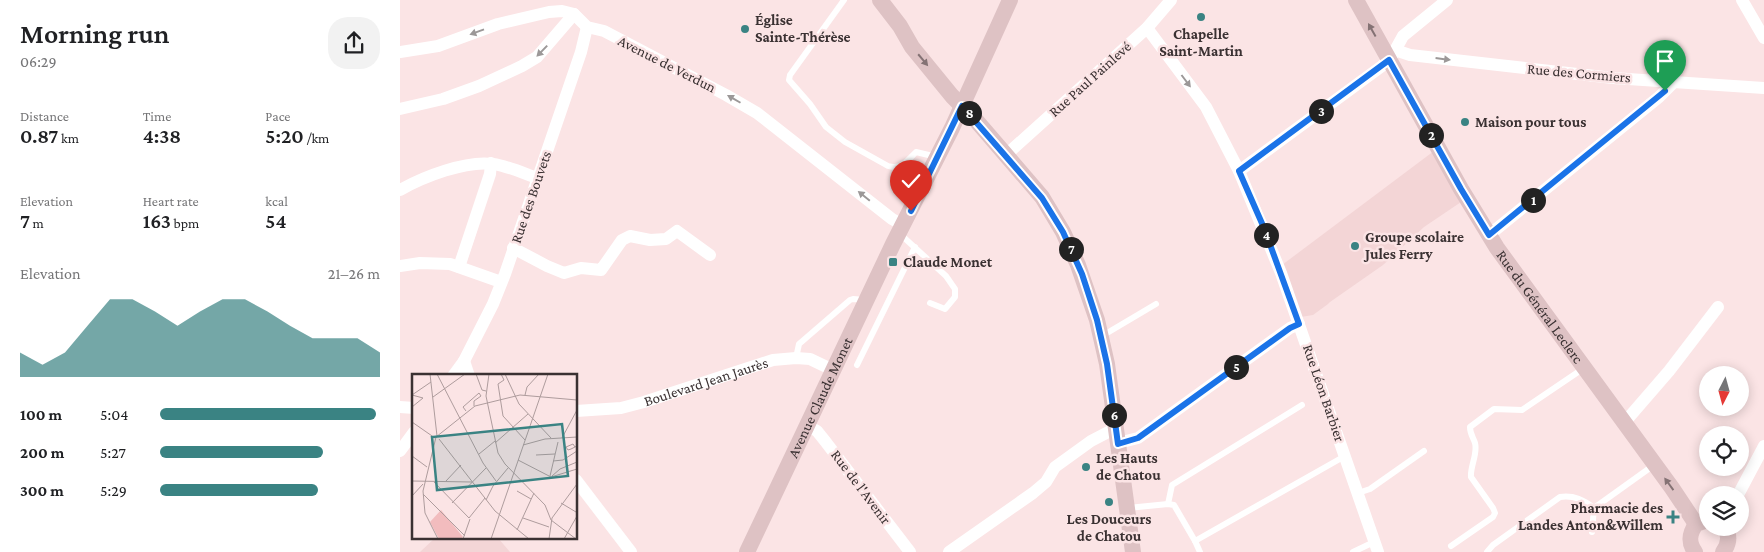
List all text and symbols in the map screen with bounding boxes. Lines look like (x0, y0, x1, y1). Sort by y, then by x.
marker: Chapelle Saint-Martin (1195, 11, 1207, 23)
place label: Église Sainte-Thérèse (755, 12, 851, 45)
button: share (328, 17, 380, 69)
text: Morning run (20, 18, 169, 49)
marker: Église Sainte-Thérèse (739, 23, 751, 35)
one-way arrow (1368, 23, 1376, 37)
place label: Chapelle Saint-Martin (1159, 26, 1243, 59)
one-way arrow (469, 28, 484, 36)
street label: Avenue de Verdun (615, 32, 719, 96)
street label: Rue Paul Painlevé (1046, 38, 1135, 120)
pin (1644, 40, 1686, 91)
one-way arrow (536, 45, 548, 57)
icon: arrive (1651, 47, 1679, 75)
text: 06:29 (20, 53, 57, 70)
one-way arrow (917, 53, 928, 66)
one-way arrow (1436, 55, 1452, 63)
street label: Rue des Cormiers (1527, 61, 1632, 86)
one-way arrow (1181, 74, 1192, 87)
one-way arrow (726, 95, 741, 103)
pin: 3 (1308, 98, 1334, 124)
pin: 8 (956, 100, 982, 126)
text: 3 (1318, 103, 1325, 119)
text: 8 (965, 105, 974, 121)
text: Distance (20, 108, 69, 124)
text: Time (143, 108, 171, 124)
text: Pace (265, 108, 291, 124)
place label: Maison pour tous (1475, 114, 1586, 130)
marker: Maison pour tous (1459, 116, 1471, 128)
pin: 2 (1418, 122, 1444, 148)
text: 0.87 (20, 124, 58, 148)
text: 4:38 (143, 124, 181, 148)
text: 5:20 (265, 124, 304, 148)
text: 2 (1428, 127, 1435, 143)
text: km (58, 130, 79, 146)
text: /km (304, 130, 329, 146)
street label: Rue des Bouvets (508, 149, 554, 245)
pin (890, 160, 932, 211)
icon: check (897, 167, 925, 195)
pin: 1 (1520, 188, 1546, 212)
one-way arrow (858, 191, 871, 202)
text: 1 (1531, 192, 1536, 208)
text: Elevation (20, 193, 73, 209)
text: Heart rate (143, 193, 199, 209)
text: kcal (265, 193, 288, 209)
text: 7 (20, 209, 30, 233)
text: 163 (143, 209, 171, 233)
text: 54 (265, 209, 287, 233)
text: m (30, 215, 44, 231)
text: bpm (171, 215, 199, 231)
pin: 4 (1254, 222, 1278, 248)
text: 4 (1263, 227, 1270, 243)
place label: Groupe scolaire Jules Ferry (1363, 229, 1464, 262)
pin: 7 (1058, 236, 1084, 262)
marker: Groupe scolaire Jules Ferry (1349, 240, 1361, 252)
text: 7 (1068, 241, 1075, 257)
street label: Rue du Général Leclerc (1493, 247, 1587, 367)
place label: Claude Monet (903, 254, 993, 270)
marker: Claude Monet (887, 256, 899, 268)
text: Elevation (20, 265, 81, 282)
text: 21–26 m (328, 265, 380, 282)
street label: Avenue Claude Monet (785, 334, 856, 460)
street label: Rue Léon Barbier (1300, 342, 1348, 444)
street label: Boulevard Jean Jaurès (642, 354, 770, 409)
pin: 5 (1224, 354, 1248, 380)
text: 5 (1233, 359, 1240, 375)
north arrow (1699, 366, 1749, 416)
map controls (1699, 366, 1749, 536)
inset map (412, 374, 578, 540)
pin: 6 (1102, 402, 1126, 428)
text: 100 m (20, 406, 62, 423)
text: 5:04 (100, 406, 128, 423)
text: 6 (1111, 407, 1118, 423)
button: locate (1699, 426, 1749, 476)
text: 200 m (20, 444, 64, 461)
text: 5:27 (100, 444, 126, 461)
street label: Rue de l'Avenir (828, 447, 895, 528)
place label: Les Hauts de Chatou (1096, 450, 1161, 483)
marker: Les Hauts de Chatou (1080, 461, 1092, 473)
one-way arrow (1664, 477, 1674, 491)
text: 300 m (20, 482, 64, 499)
text: 5:29 (100, 482, 127, 499)
button: layers (1699, 486, 1749, 536)
marker: Les Douceurs de Chatou (1103, 496, 1115, 508)
place label: Pharmacie des Landes Anton&Willem (1518, 500, 1663, 533)
place label: Les Douceurs de Chatou (1067, 511, 1151, 544)
marker: Pharmacie des Landes Anton&Willem (1667, 511, 1679, 523)

